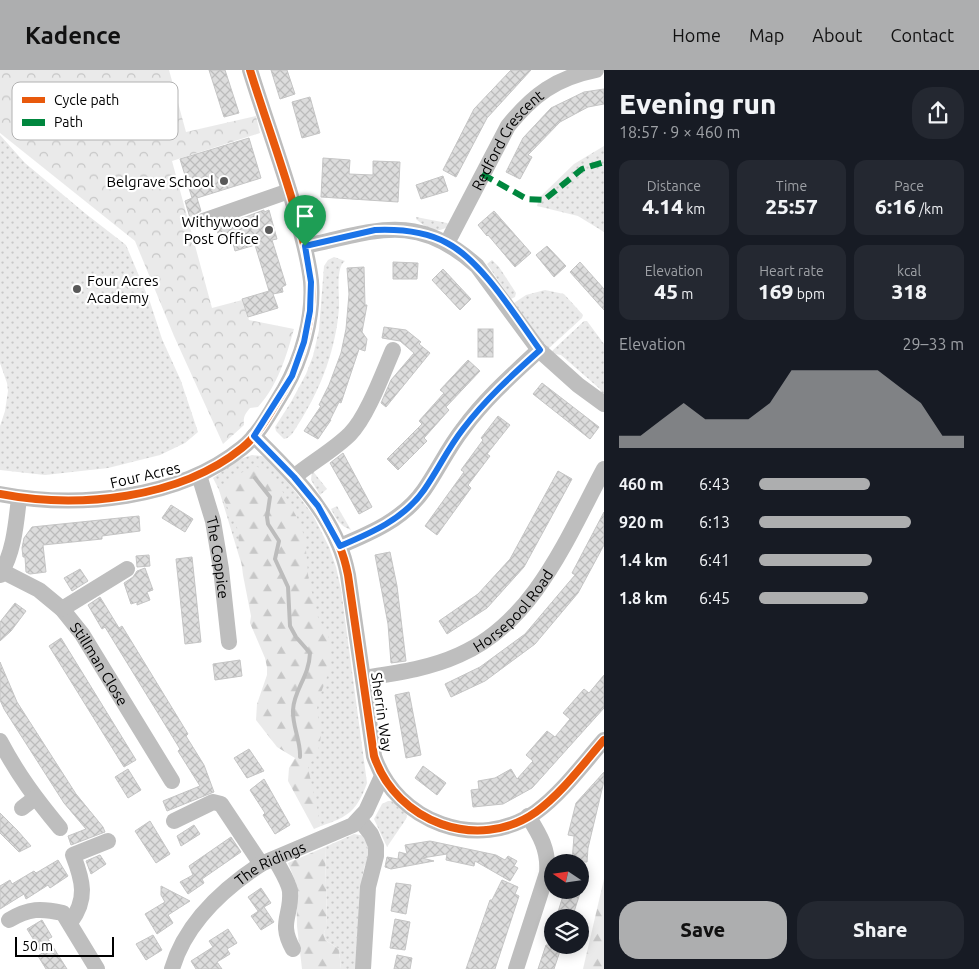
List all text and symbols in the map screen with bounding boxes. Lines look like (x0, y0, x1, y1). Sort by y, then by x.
text: Kadence (25, 22, 121, 49)
text: Home (672, 25, 721, 45)
text: Map (749, 25, 784, 45)
text: About (812, 25, 862, 45)
text: Contact (890, 25, 954, 45)
legend (12, 82, 178, 140)
street label: Redford Crescent (468, 86, 547, 193)
button: share (912, 87, 964, 139)
text: Evening run (619, 88, 777, 119)
text: Cycle path (54, 92, 119, 108)
text: Path (54, 114, 83, 130)
text: 18:57 · 9 × 460 m (619, 123, 740, 141)
place label: Belgrave School (106, 173, 214, 190)
marker: Belgrave School (218, 175, 230, 187)
text: Distance (647, 178, 701, 194)
text: Time (776, 178, 807, 194)
text: Pace (894, 178, 924, 194)
text: 4.14 (642, 194, 683, 218)
text: 25:57 (765, 194, 818, 218)
text: 6:16 (875, 194, 916, 218)
pin (284, 195, 326, 246)
text: km (683, 201, 705, 217)
text: /km (916, 201, 943, 217)
icon: arrive (291, 202, 319, 230)
place label: Withywood Post Office (181, 213, 259, 247)
marker: Withywood Post Office (263, 224, 275, 236)
text: Elevation (645, 263, 703, 279)
text: Heart rate (759, 263, 824, 279)
text: kcal (897, 263, 921, 279)
place label: Four Acres Academy (87, 272, 159, 306)
text: 45 (654, 279, 678, 303)
text: 169 (758, 279, 793, 303)
text: 318 (891, 279, 927, 303)
marker: Four Acres Academy (71, 283, 83, 295)
text: m (678, 286, 693, 302)
text: bpm (793, 286, 825, 302)
text: Elevation (619, 335, 686, 353)
text: 29–33 m (902, 335, 964, 353)
street label: Four Acres (108, 459, 182, 491)
text: 460 m (619, 475, 664, 493)
text: 6:43 (699, 475, 730, 493)
text: 920 m (619, 513, 664, 531)
text: 6:13 (699, 513, 730, 531)
street label: The Coppice (204, 514, 233, 600)
text: 1.4 km (619, 551, 668, 569)
text: 6:41 (699, 551, 730, 569)
street label: Horsepool Road (470, 566, 556, 655)
text: 1.8 km (619, 589, 668, 607)
text: 6:45 (699, 589, 730, 607)
street label: Stillman Close (67, 619, 132, 708)
street label: Sherrin Way (368, 671, 396, 753)
street label: The Ridings (231, 838, 308, 888)
north arrow (544, 854, 589, 899)
map controls (544, 854, 589, 954)
button: Save (619, 901, 787, 959)
button: Share (797, 901, 964, 959)
button: layers (544, 909, 589, 954)
scale bar (15, 934, 114, 957)
text: 50 m (22, 938, 53, 954)

